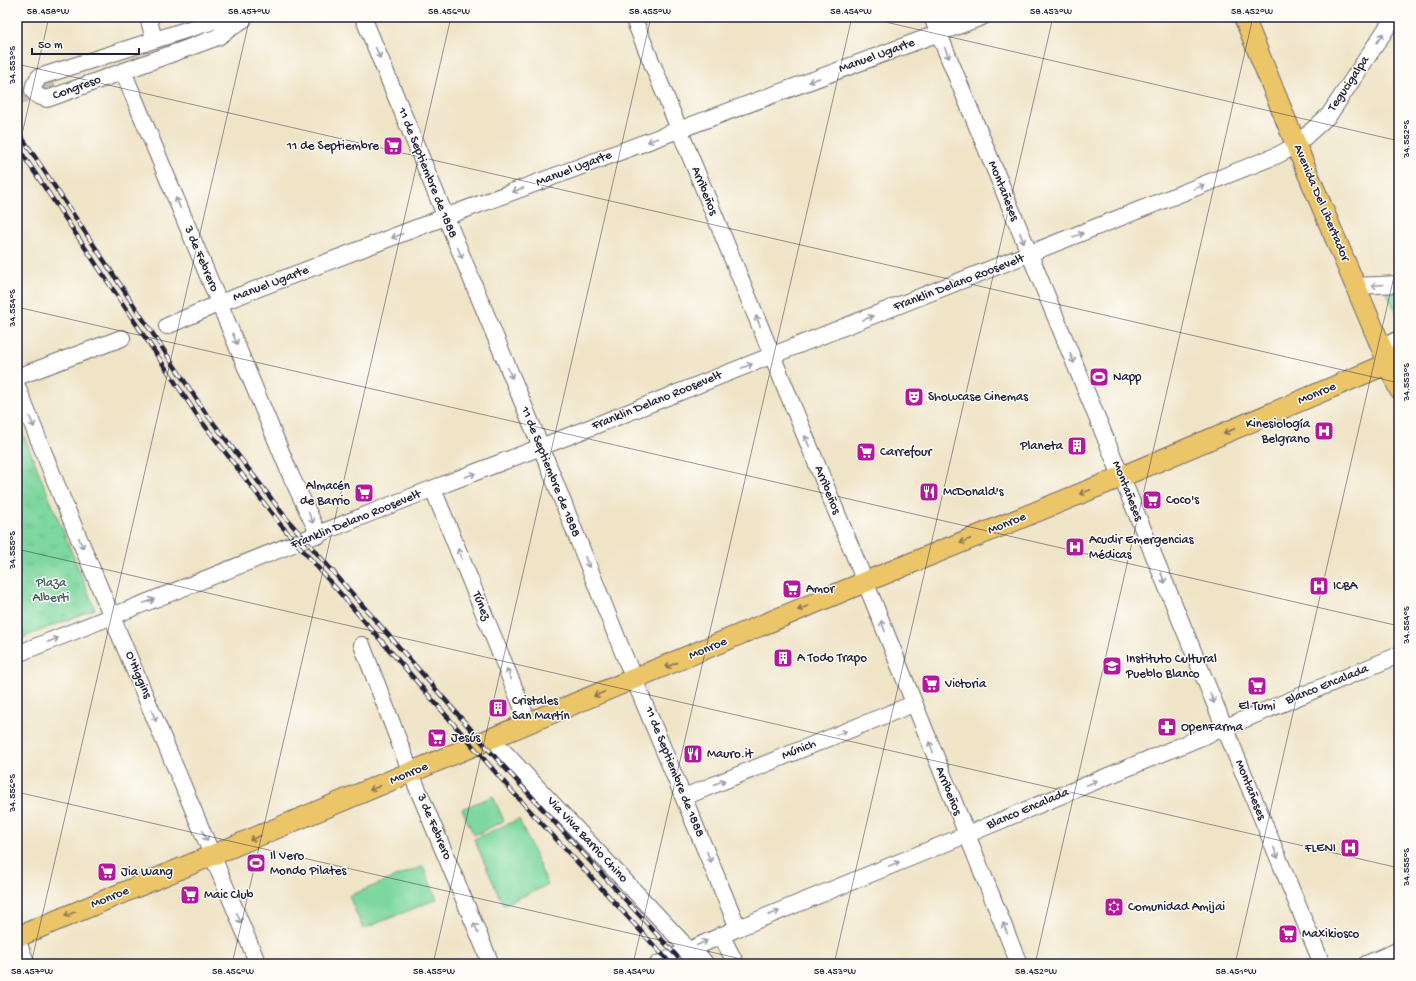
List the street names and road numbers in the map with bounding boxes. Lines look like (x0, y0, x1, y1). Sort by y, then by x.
street label: Manuel Ugarte (837, 35, 917, 77)
street label: Tegucigalpa (1324, 53, 1373, 115)
street label: Congreso (51, 72, 103, 104)
street label: 11 de Septiembre de 1888 (394, 105, 460, 240)
street label: Avenida Del Libertador (1290, 142, 1353, 265)
street label: Manuel Ugarte (534, 148, 614, 190)
street label: Montañeses (984, 159, 1022, 224)
street label: Arribeños (687, 165, 721, 219)
street label: 3 de Febrero (180, 223, 222, 294)
street label: Franklin Delano Roosevelt (890, 250, 1028, 315)
street label: Manuel Ugarte (231, 263, 311, 305)
street label: Franklin Delano Roosevelt (589, 367, 726, 434)
street label: Monroe (1296, 379, 1339, 409)
street label: 11 de Septiembre de 1888 (517, 404, 583, 539)
street label: Montañeses (1108, 459, 1146, 524)
street label: Arribeños (810, 464, 844, 518)
street label: Franklin Delano Roosevelt (288, 486, 425, 553)
street label: Monroe (986, 509, 1029, 538)
street label: Túnez (468, 588, 494, 624)
street label: Monroe (687, 634, 730, 664)
street label: O'Higgins (121, 649, 155, 702)
street label: Blanco Encalada (1282, 661, 1371, 709)
street label: 11 de Septiembre de 1888 (641, 704, 707, 839)
street label: Múnich (780, 736, 818, 764)
street label: Montañeses (1231, 758, 1269, 823)
street label: Monroe (388, 759, 431, 789)
street label: Arribeños (931, 765, 965, 819)
street label: Blanco Encalada (984, 785, 1072, 833)
street label: 3 de Febrero (413, 791, 455, 862)
street label: Via Viva Barrio Chino (543, 793, 631, 886)
street label: Monroe (89, 883, 132, 912)

